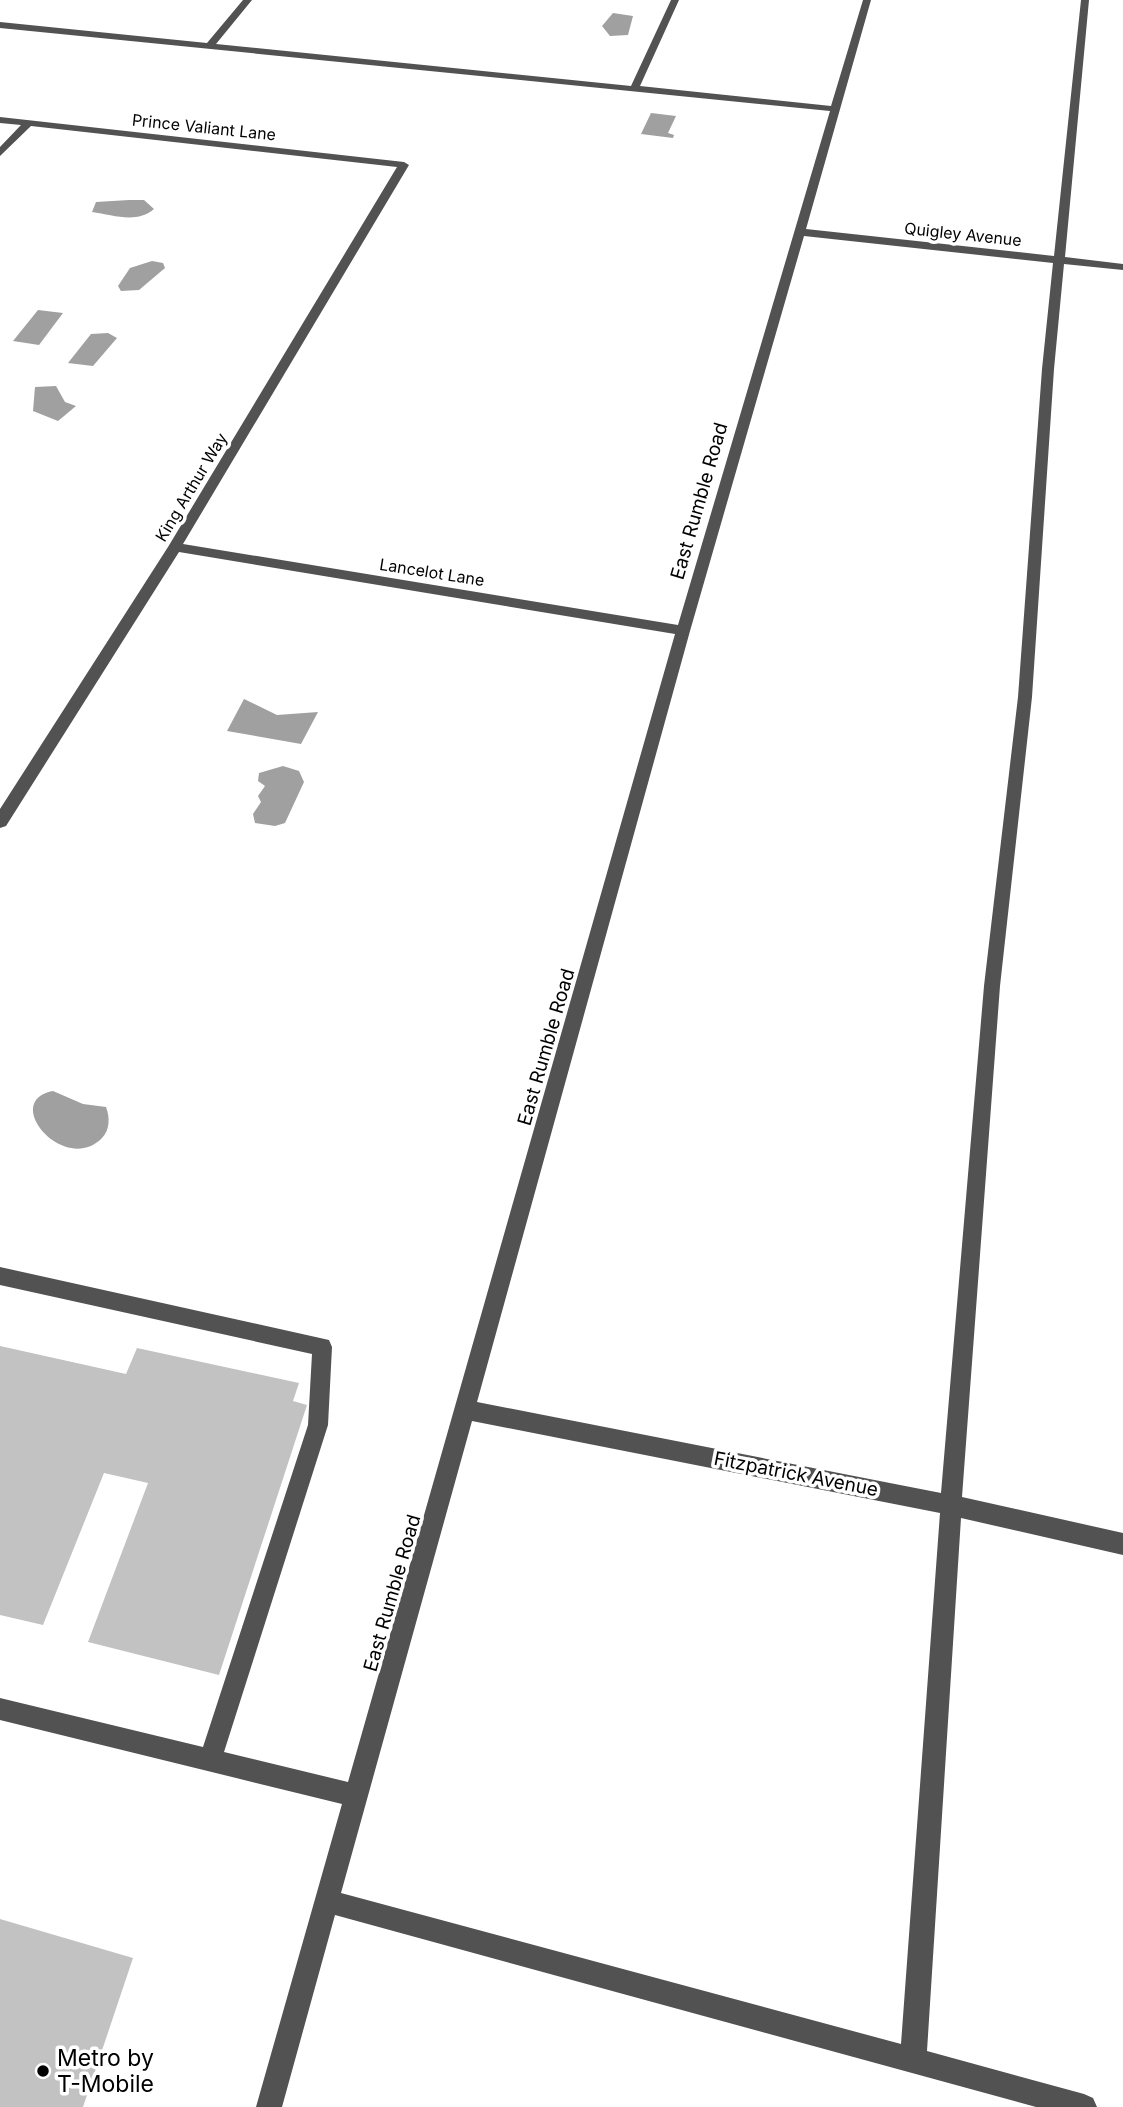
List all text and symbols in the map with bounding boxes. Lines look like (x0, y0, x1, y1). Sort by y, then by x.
street label: Prince Valiant Lane (131, 109, 277, 145)
street label: Quigley Avenue (903, 218, 1023, 250)
street label: East Rumble Road (666, 420, 732, 582)
street label: King Arthur Way (151, 429, 231, 545)
street label: Lancelot Lane (378, 554, 486, 590)
street label: East Rumble Road (513, 966, 579, 1128)
street label: Fitzpatrick Avenue (712, 1447, 880, 1501)
street label: East Rumble Road (359, 1512, 425, 1674)
place label: Metro by T-Mobile (57, 2044, 154, 2098)
marker: Metro by T-Mobile (35, 2063, 51, 2079)

